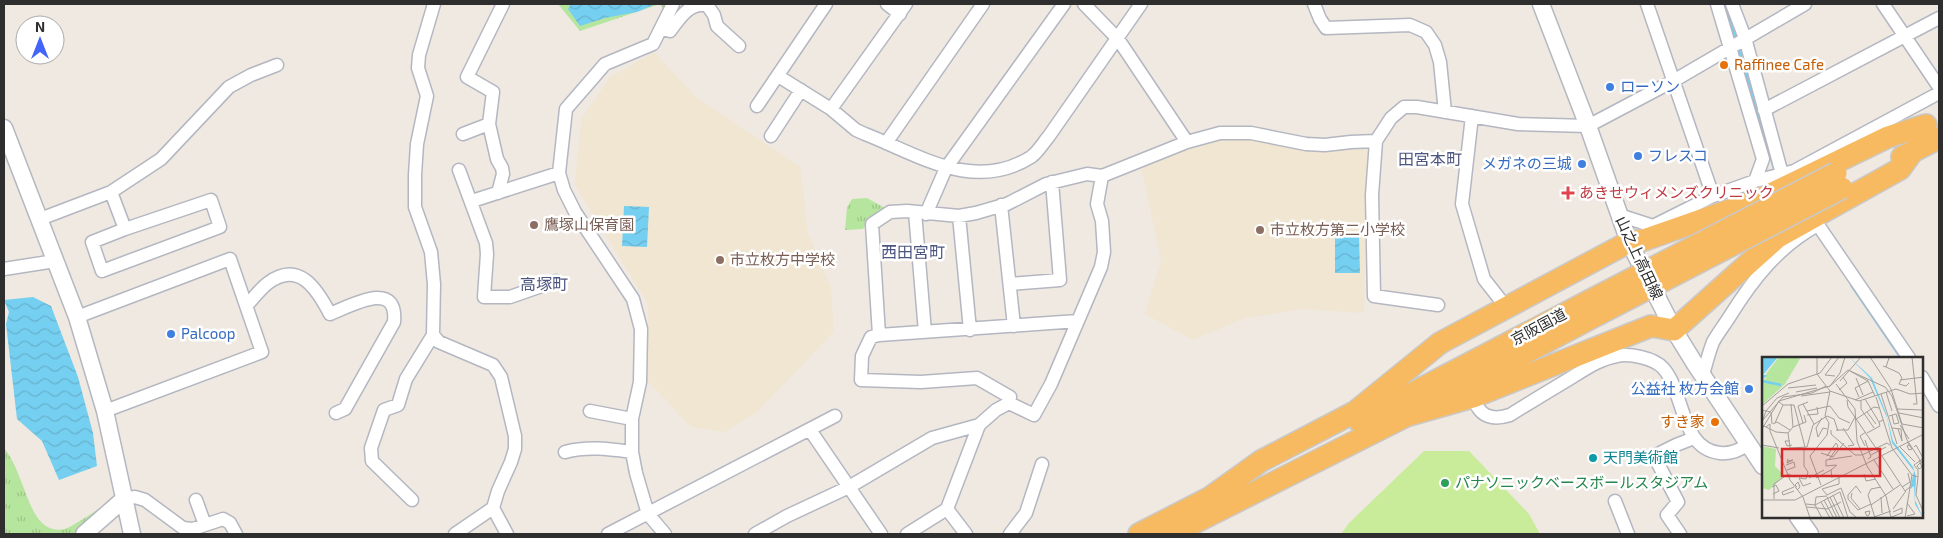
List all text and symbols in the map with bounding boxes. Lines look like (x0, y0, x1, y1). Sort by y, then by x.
north arrow (15, 15, 65, 65)
text: N (35, 18, 45, 35)
place label: Raffinee Cafe (1734, 55, 1824, 73)
marker: Raffinee Cafe (1718, 59, 1730, 71)
place label: ローソン (1620, 77, 1680, 95)
marker: ローソン (1604, 81, 1616, 93)
place label: フレスコ (1648, 146, 1708, 164)
district label: 田宮本町 (1398, 149, 1462, 168)
marker: フレスコ (1632, 150, 1644, 162)
place label: メガネの三城 (1482, 154, 1572, 172)
marker: メガネの三城 (1576, 158, 1588, 170)
place label: あきせウィメンズクリニック (1579, 183, 1774, 201)
marker: あきせウィメンズクリニック (1561, 186, 1575, 200)
street label: 山之上高田線 (1613, 213, 1667, 302)
place label: 鷹塚山保育園 (544, 215, 634, 233)
marker: 鷹塚山保育園 (528, 219, 540, 231)
place label: 市立枚方第二小学校 (1270, 220, 1405, 238)
marker: 市立枚方第二小学校 (1254, 224, 1266, 236)
district label: 西田宮町 (881, 242, 945, 261)
place label: 市立枚方中学校 (730, 250, 835, 268)
marker: 市立枚方中学校 (714, 254, 726, 266)
district label: 高塚町 (520, 274, 568, 293)
street label: 京阪国道 (1508, 304, 1569, 348)
place label: Palcoop (181, 324, 235, 342)
marker: Palcoop (165, 328, 177, 340)
inset map (1762, 357, 1923, 518)
place label: 公益社 枚方会館 (1631, 379, 1739, 397)
marker: 公益社 枚方会館 (1743, 383, 1755, 395)
place label: すき家 (1660, 412, 1705, 430)
marker: すき家 (1709, 416, 1721, 428)
place label: 天門美術館 (1603, 448, 1678, 466)
marker: 天門美術館 (1587, 452, 1599, 464)
place label: パナソニックベースボールスタジアム (1455, 473, 1708, 491)
marker: パナソニックベースボールスタジアム (1439, 477, 1451, 489)

